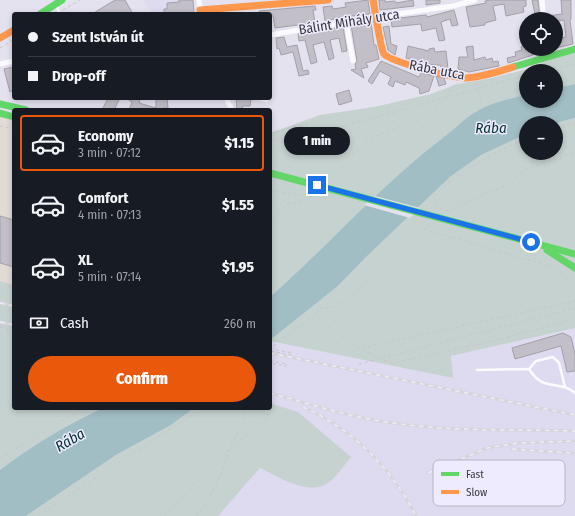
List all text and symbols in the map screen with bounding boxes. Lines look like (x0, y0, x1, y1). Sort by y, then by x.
street label: Bálint Mihály utca (297, 6, 401, 38)
map controls (519, 12, 563, 160)
button: locate (519, 12, 563, 56)
text: Szent István út (52, 28, 144, 46)
street label: Rába utca (408, 56, 466, 84)
button: + (519, 64, 563, 108)
text: Drop-off (52, 67, 106, 85)
button: − (519, 116, 563, 160)
water label: Rába (475, 119, 507, 137)
icon: car (30, 125, 66, 161)
text: Economy (78, 127, 133, 145)
callout: 1 min (284, 127, 350, 155)
text: 1 min (303, 133, 331, 148)
text: $1.15 (225, 134, 254, 152)
text: 3 min · 07:12 (78, 145, 141, 160)
route end (308, 176, 326, 194)
icon: car (30, 187, 66, 223)
text: Comfort (78, 189, 129, 207)
text: $1.55 (222, 196, 254, 214)
text: 4 min · 07:13 (78, 207, 141, 222)
route start (522, 233, 540, 251)
icon: car (30, 249, 66, 285)
text: XL (78, 251, 93, 269)
text: $1.95 (222, 258, 254, 276)
text: 5 min · 07:14 (78, 269, 141, 284)
icon: cash (28, 312, 50, 334)
text: Cash (60, 314, 89, 332)
text: 260 m (224, 316, 256, 331)
button: Confirm (28, 356, 256, 402)
water label: Rába (52, 424, 88, 456)
legend (433, 460, 565, 506)
text: Fast (466, 468, 484, 481)
text: Slow (466, 486, 487, 499)

